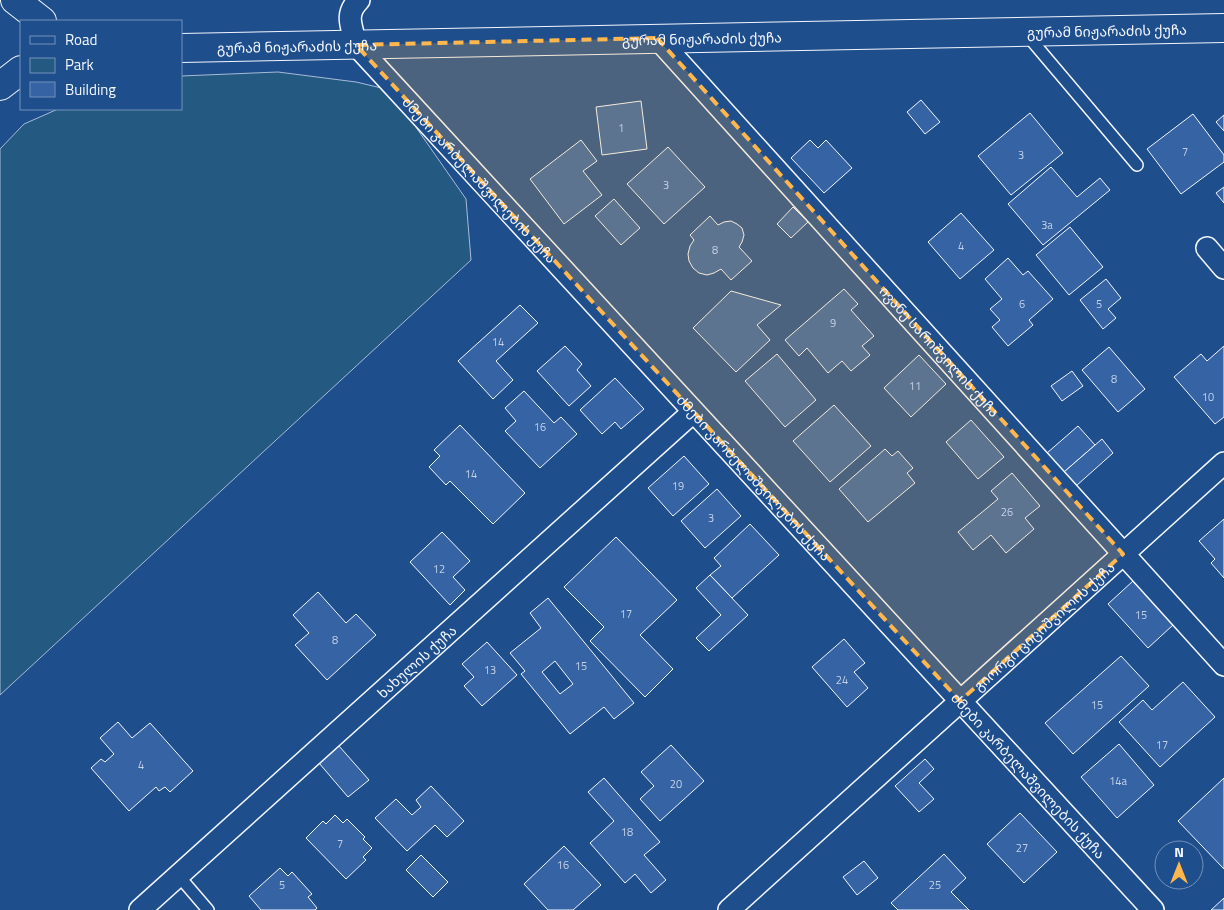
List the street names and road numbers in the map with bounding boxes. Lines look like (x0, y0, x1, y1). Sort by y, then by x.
street label: გურამ ნიჟარაძის ქუჩა (1027, 18, 1187, 42)
street label: გურამ ნიჟარაძის ქუჩა (622, 26, 782, 50)
street label: გურამ ნიჟარაძის ქუჩა (217, 34, 377, 58)
street label: ძმები კარბელაშვილების ქუჩა (398, 92, 562, 267)
street label: ივანე სარიშვილის ქუჩა (875, 281, 1005, 421)
street label: ძმები კარბელაშვილების ქუჩა (672, 390, 836, 565)
street label: გიორგი ციციშვილის ქუჩა (968, 556, 1119, 695)
street label: ხახულის ქუჩა (372, 620, 461, 703)
street label: ძმები კარბელაშვილების ქუჩა (947, 687, 1111, 863)

